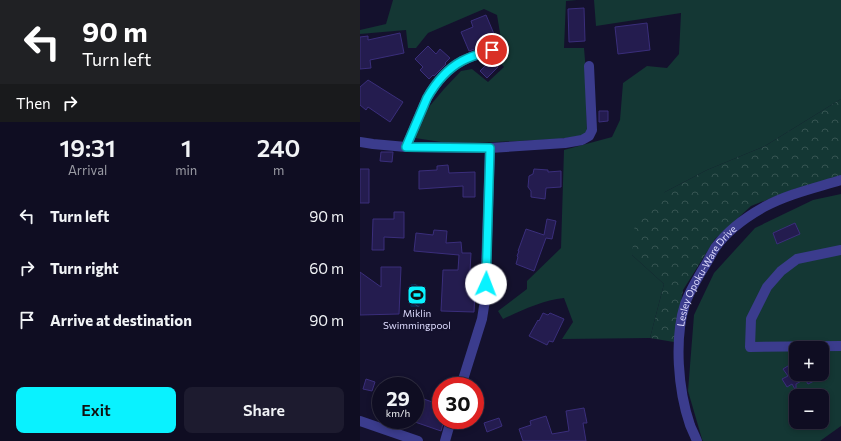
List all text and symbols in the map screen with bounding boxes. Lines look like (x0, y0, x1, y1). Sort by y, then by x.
text: 90 m (82, 14, 148, 48)
icon: left (16, 16, 68, 68)
pin (475, 33, 509, 67)
icon: arrive (481, 39, 503, 61)
text: Turn left (82, 48, 151, 70)
icon: right (59, 92, 81, 114)
text: Then (16, 94, 51, 112)
text: 19:31 (60, 133, 116, 162)
text: 1 (181, 133, 192, 162)
text: 240 (257, 133, 300, 162)
text: Arrival (68, 162, 107, 178)
text: min (175, 162, 197, 178)
text: m (273, 162, 284, 178)
icon: left (16, 205, 38, 227)
text: Turn left (50, 207, 109, 225)
text: 90 m (309, 207, 344, 225)
street label: Lesley Opoku-Ware Drive (674, 223, 739, 327)
icon: right (16, 257, 38, 279)
text: Turn right (50, 259, 119, 277)
text: 60 m (309, 259, 344, 277)
position arrow (465, 263, 507, 305)
sports icon: Miklin Swimmingpool (406, 284, 428, 306)
place label: Miklin Swimmingpool (383, 307, 451, 331)
icon: arrive (16, 309, 38, 331)
text: Arrive at destination (50, 311, 192, 329)
text: 90 m (309, 311, 344, 329)
map controls (789, 341, 829, 429)
button: + (789, 341, 829, 381)
speed limit sign: 30 (432, 377, 484, 429)
text: 29 (386, 386, 410, 410)
button: Exit (16, 387, 176, 433)
button: Share (184, 387, 344, 433)
button: − (789, 389, 829, 429)
text: km/h (386, 407, 410, 419)

